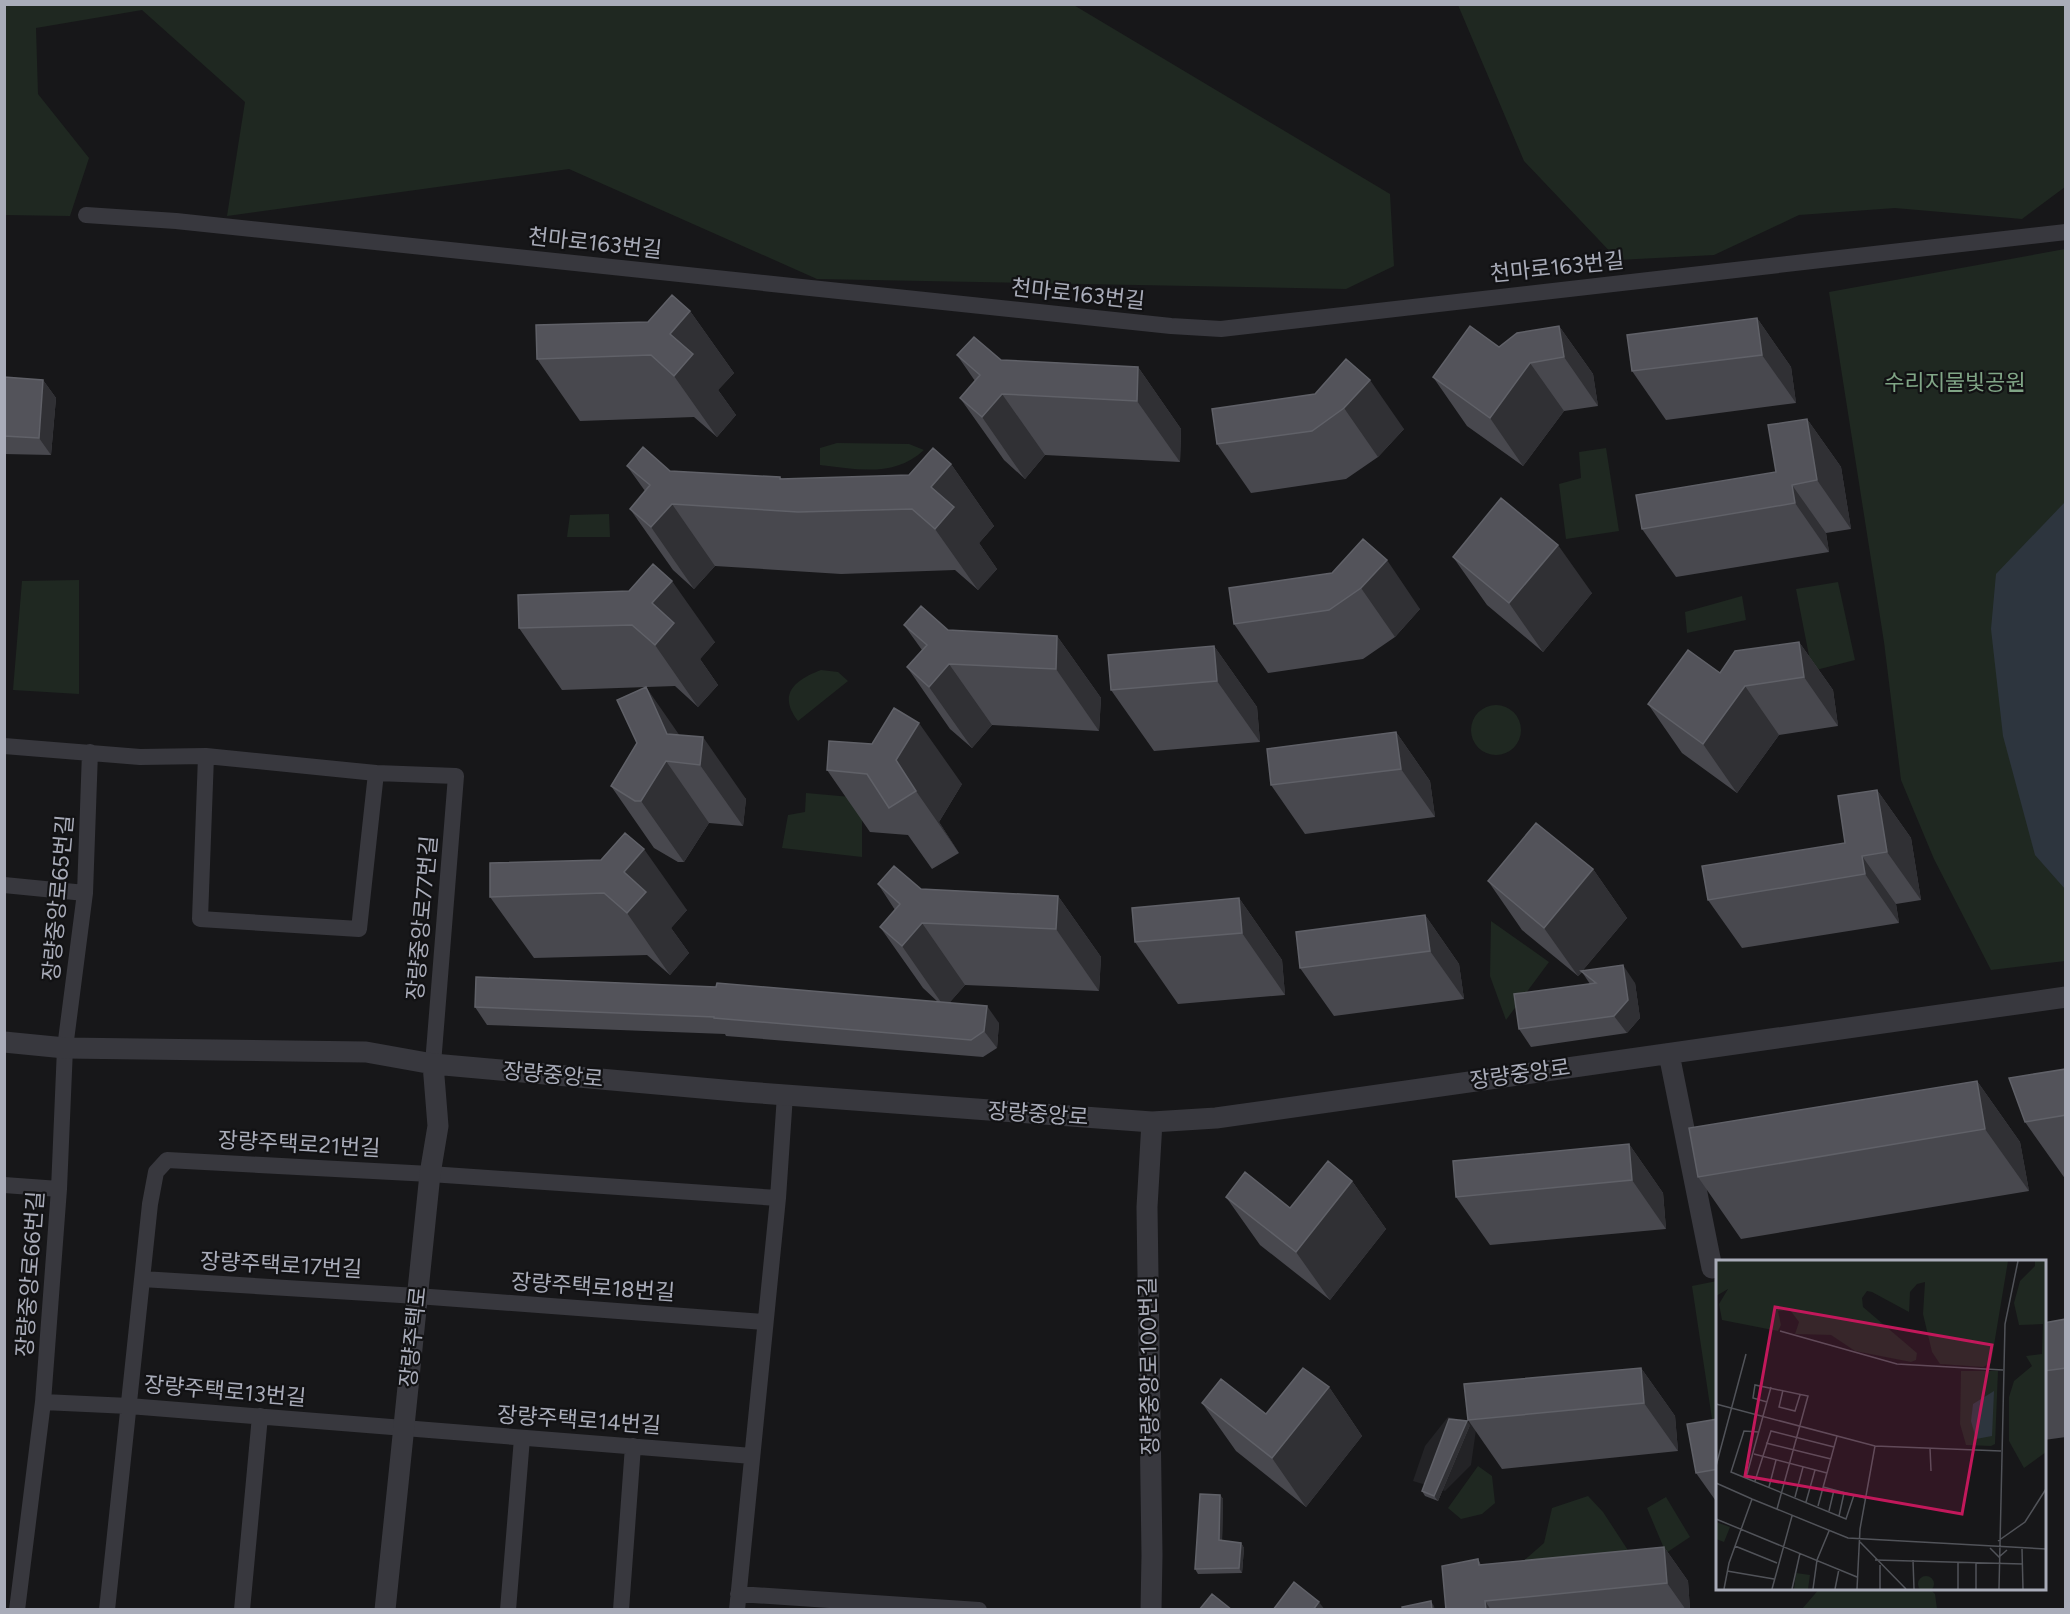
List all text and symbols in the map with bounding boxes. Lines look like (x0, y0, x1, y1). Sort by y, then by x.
street label: 천마로163번길 (527, 223, 663, 263)
street label: 천마로163번길 (1489, 247, 1625, 287)
street label: 천마로163번길 (1010, 274, 1146, 314)
park label: 수리지물빛공원 (1884, 369, 2026, 396)
street label: 장량중앙로65번길 (37, 814, 79, 982)
street label: 장량중앙로77번길 (401, 834, 443, 1002)
street label: 장량중앙로 (1468, 1054, 1572, 1094)
street label: 장량중앙로 (501, 1057, 605, 1093)
street label: 장량중앙로 (987, 1097, 1089, 1131)
street label: 장량주택로21번길 (217, 1126, 381, 1162)
street label: 장량중앙로66번길 (11, 1190, 49, 1358)
street label: 장량주택로17번길 (199, 1247, 363, 1283)
inset map (1716, 1260, 2046, 1590)
street label: 장량주택로18번길 (510, 1268, 676, 1306)
street label: 장량중앙로100번길 (1134, 1276, 1164, 1456)
street label: 장량주택로 (394, 1285, 432, 1389)
street label: 장량주택로13번길 (143, 1370, 307, 1412)
street label: 장량주택로14번길 (496, 1401, 662, 1439)

